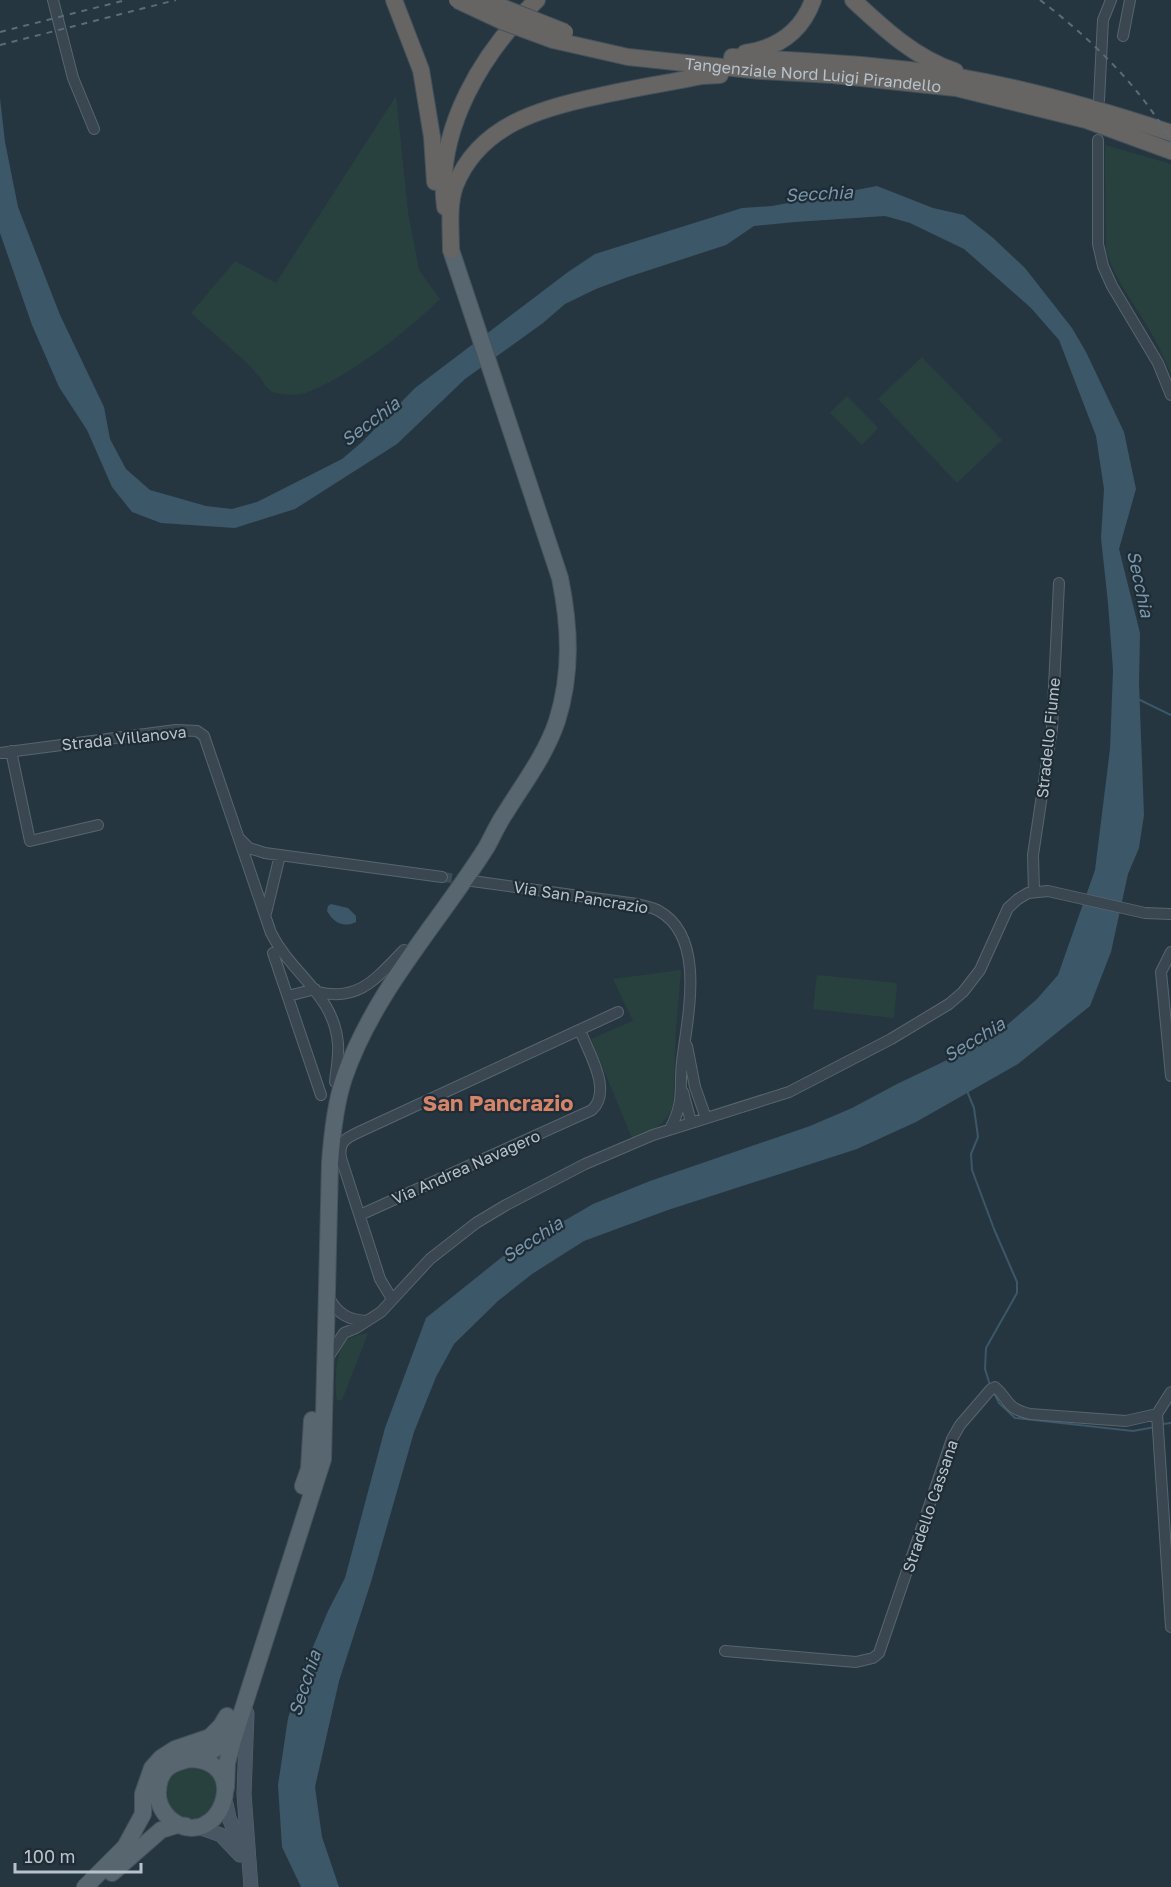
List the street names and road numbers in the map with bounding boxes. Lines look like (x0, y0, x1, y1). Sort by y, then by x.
street label: Tangenziale Nord Luigi Pirandello (684, 53, 942, 96)
street label: Stradello Fiume (1032, 677, 1064, 799)
street label: Strada Villanova (61, 722, 187, 754)
street label: Via San Pancrazio (512, 876, 650, 918)
street label: Via Andrea Navagero (389, 1125, 543, 1209)
street label: Stradello Cassana (898, 1437, 962, 1575)

